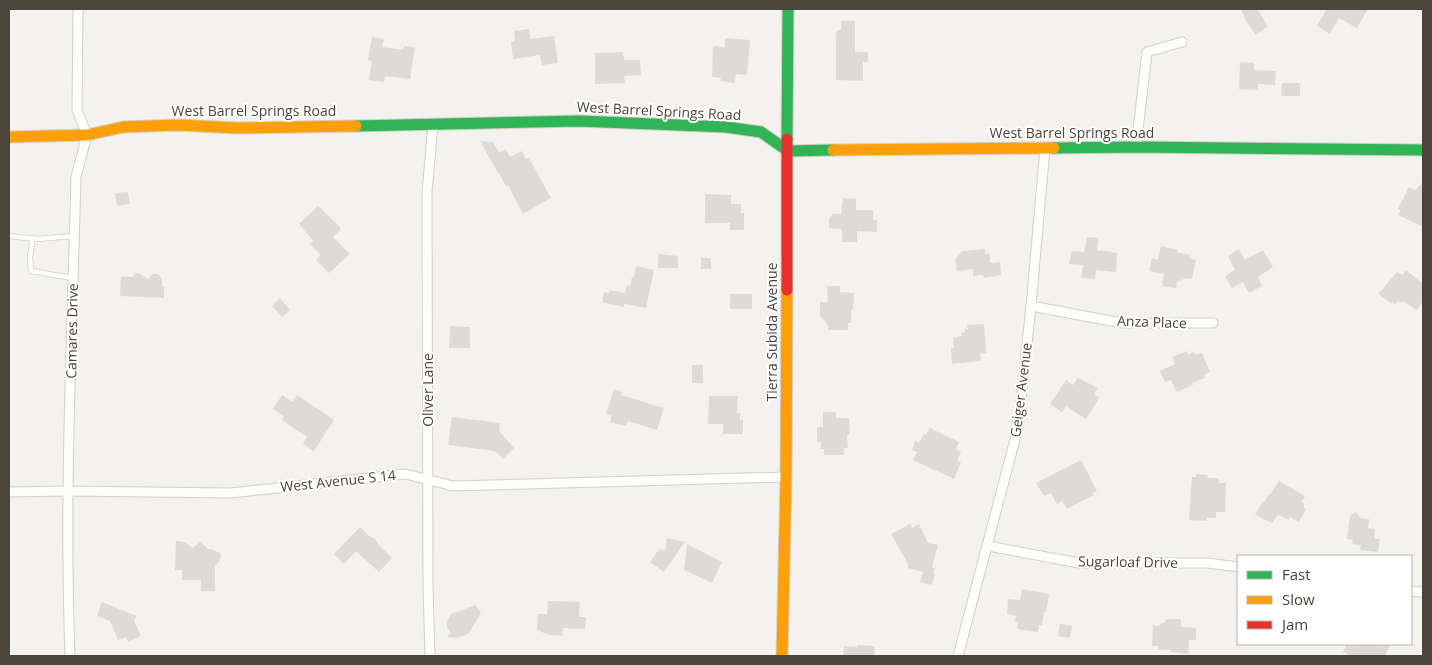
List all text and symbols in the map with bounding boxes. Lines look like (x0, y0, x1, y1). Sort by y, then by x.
street label: West Barrel Springs Road (576, 97, 742, 124)
street label: West Barrel Springs Road (172, 101, 336, 120)
street label: West Barrel Springs Road (990, 123, 1154, 142)
street label: Tierra Subida Avenue (762, 262, 781, 402)
street label: Camares Drive (61, 283, 82, 379)
street label: Anza Place (1117, 311, 1187, 332)
street label: Geiger Avenue (1005, 341, 1036, 438)
street label: Oliver Lane (418, 353, 437, 427)
street label: West Avenue S 14 (279, 465, 397, 496)
street label: Sugarloaf Drive (1078, 551, 1178, 572)
legend (1237, 555, 1412, 645)
text: Fast (1282, 564, 1311, 584)
text: Slow (1282, 589, 1315, 609)
text: Jam (1280, 614, 1308, 634)

